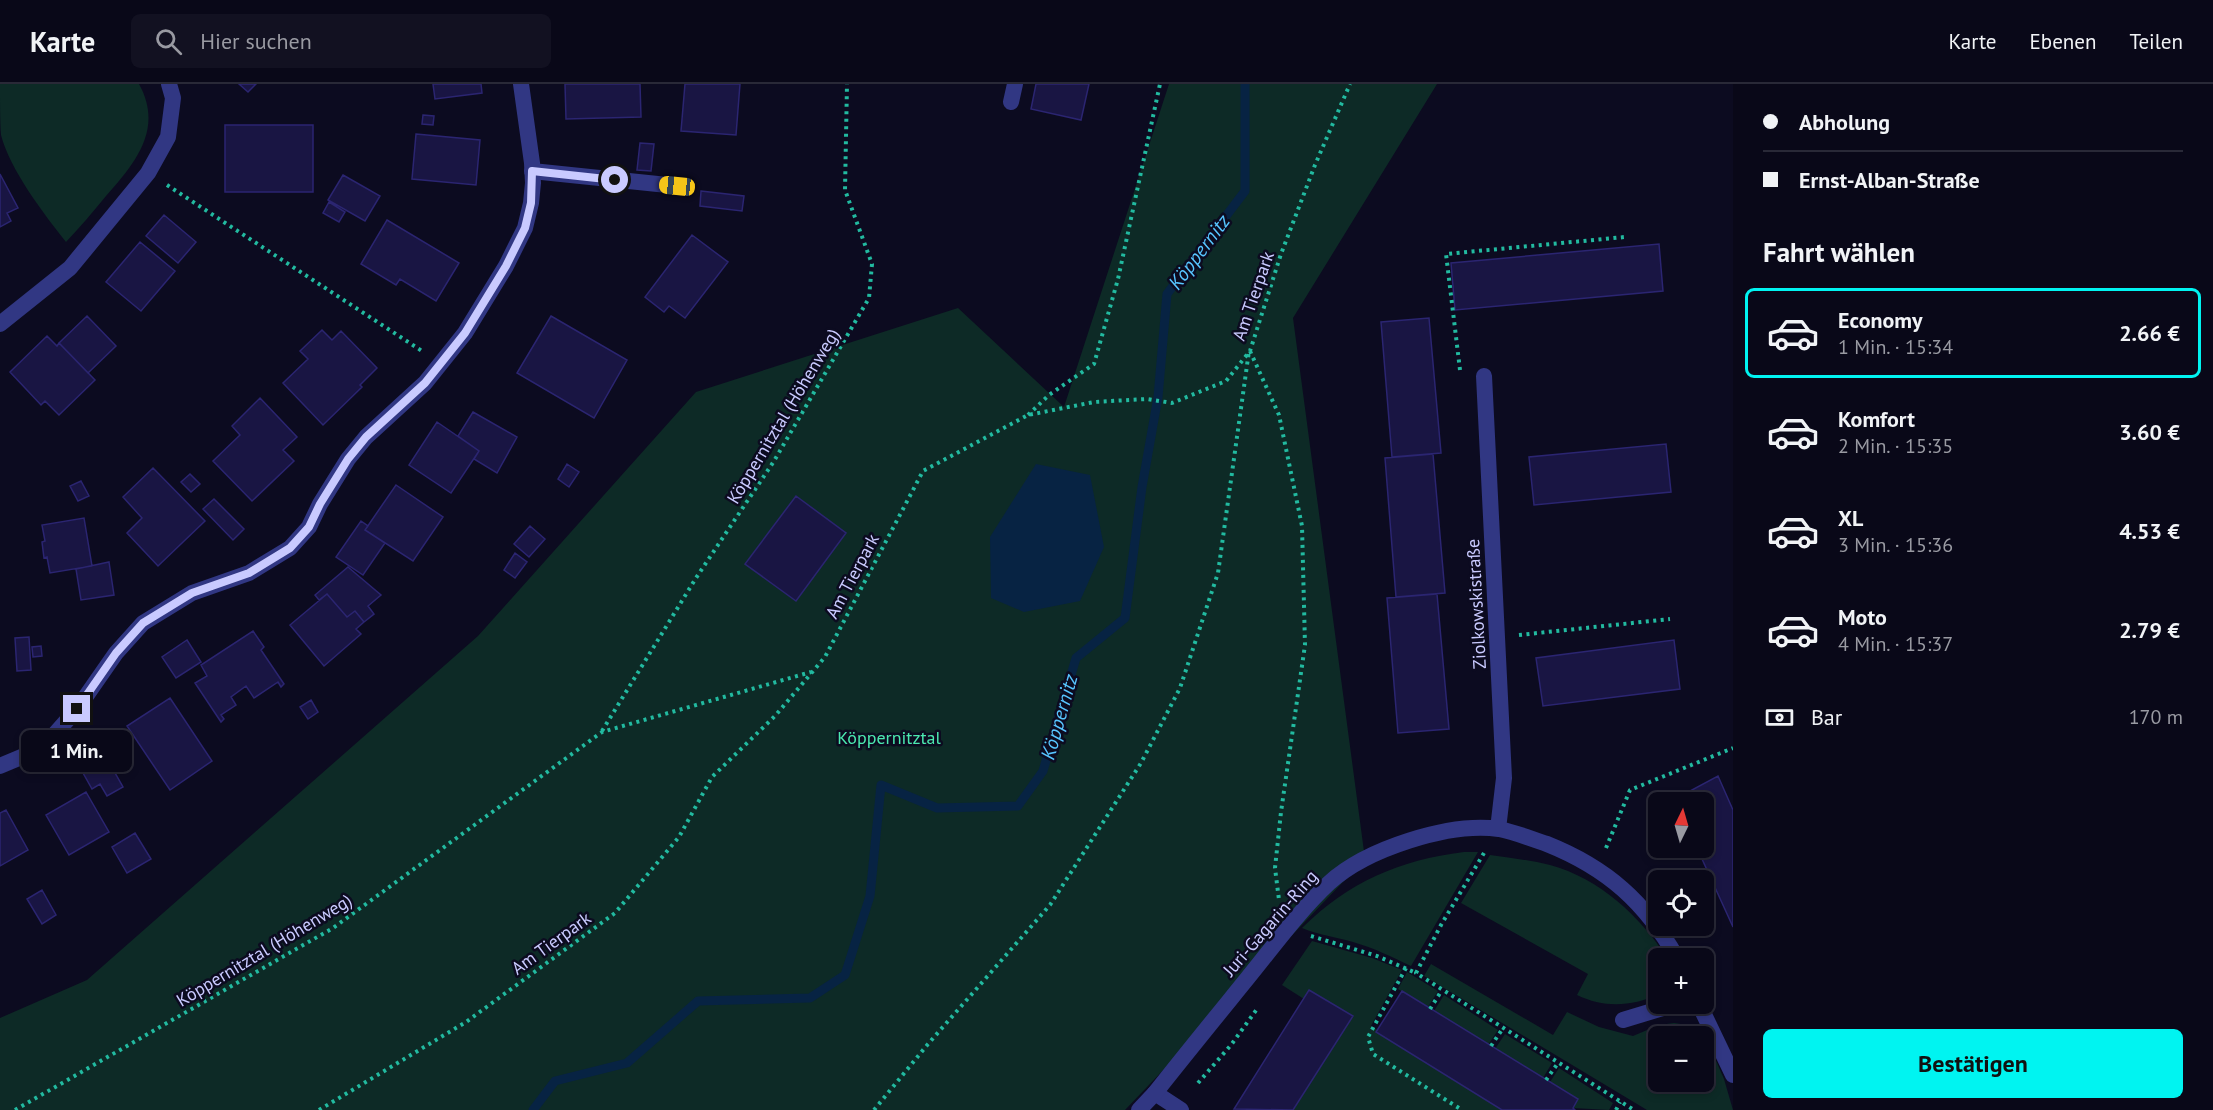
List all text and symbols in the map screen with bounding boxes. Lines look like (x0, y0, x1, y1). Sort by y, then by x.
search box (131, 14, 551, 68)
text: Karte (30, 23, 95, 60)
icon: search (152, 25, 185, 58)
text: Hier suchen (200, 27, 312, 55)
text: Karte (1949, 28, 1997, 55)
text: Ebenen (2030, 28, 2096, 55)
text: Teilen (2129, 28, 2183, 55)
text: Abholung (1799, 108, 1890, 136)
route start (601, 166, 628, 193)
text: Ernst-Alban-Straße (1799, 166, 1980, 194)
car (658, 175, 696, 197)
water label: Köppernitz (1162, 209, 1236, 295)
text: Fahrt wählen (1763, 235, 1915, 269)
street label: Am Tierpark (1227, 248, 1279, 344)
icon: car (1766, 306, 1820, 360)
text: Economy (1838, 306, 1922, 334)
text: 2.66 € (2119, 319, 2180, 347)
street label: Köppernitztal (Höhenweg) (721, 324, 845, 508)
text: 1 Min. · 15:34 (1838, 334, 1953, 360)
icon: car (1766, 405, 1820, 459)
text: Komfort (1838, 405, 1915, 433)
text: 3.60 € (2119, 418, 2180, 446)
text: 2 Min. · 15:35 (1838, 433, 1953, 459)
icon: car (1766, 504, 1820, 558)
text: XL (1838, 504, 1863, 532)
text: 4.53 € (2119, 517, 2180, 545)
street label: Am Tierpark (820, 529, 884, 622)
text: 3 Min. · 15:36 (1838, 532, 1953, 558)
street label: Ziolkowskistraße (1461, 538, 1491, 670)
icon: car (1766, 603, 1820, 657)
text: Moto (1838, 603, 1887, 631)
text: 2.79 € (2119, 616, 2180, 644)
text: 4 Min. · 15:37 (1838, 631, 1953, 657)
water label: Köppernitz (1034, 671, 1084, 763)
route end (63, 695, 90, 722)
icon: cash (1763, 701, 1796, 734)
text: Bar (1811, 703, 1842, 731)
text: 170 m (2129, 704, 2183, 730)
park label: Köppernitztal (837, 726, 942, 749)
callout: 1 Min. (22, 730, 132, 772)
text: 1 Min. (50, 738, 103, 764)
north arrow (1648, 792, 1714, 858)
map controls (1648, 792, 1714, 1092)
street label: Juri-Gagarin-Ring (1217, 865, 1322, 982)
button: locate (1648, 870, 1714, 936)
street label: Köppernitztal (Höhenweg) (172, 888, 356, 1012)
street label: Am Tierpark (507, 906, 596, 980)
button: + (1648, 948, 1714, 1014)
button: − (1648, 1026, 1714, 1092)
button: Bestätigen (1763, 1029, 2183, 1098)

